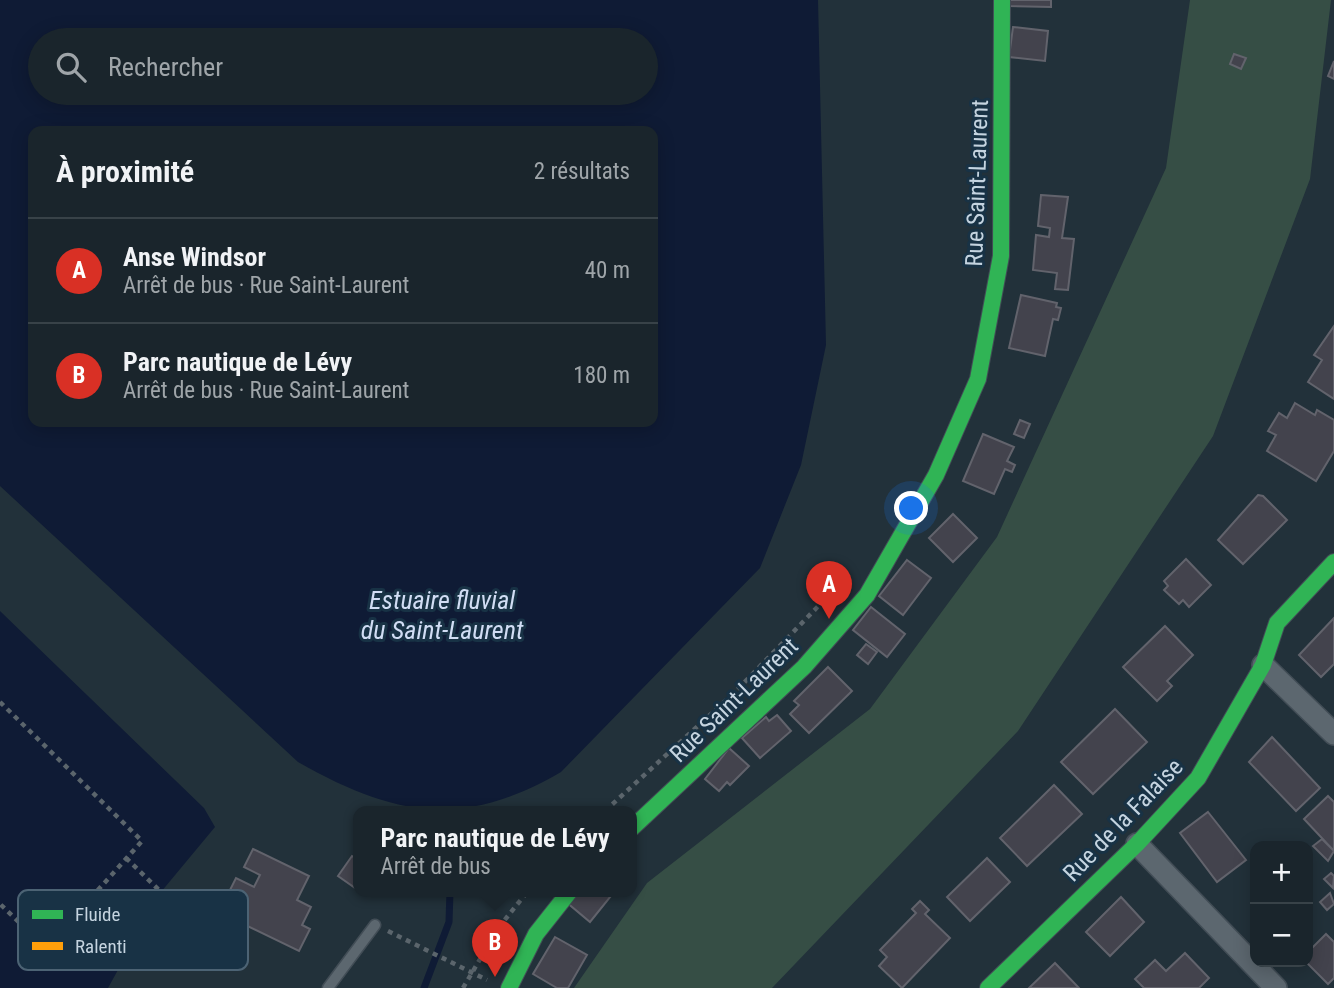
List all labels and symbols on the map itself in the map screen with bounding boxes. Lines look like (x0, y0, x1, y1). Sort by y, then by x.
street label: Rue Saint-Laurent (960, 99, 994, 267)
your location (894, 491, 928, 525)
pin: A (806, 561, 852, 619)
water label: Estuaire fluvial du Saint-Laurent (361, 585, 524, 645)
street label: Rue Saint-Laurent (664, 632, 804, 768)
street label: Rue de la Falaise (1057, 753, 1189, 887)
legend (18, 890, 248, 970)
text: Fluide (75, 903, 120, 926)
pin: B (472, 919, 518, 977)
text: Ralenti (75, 935, 127, 958)

